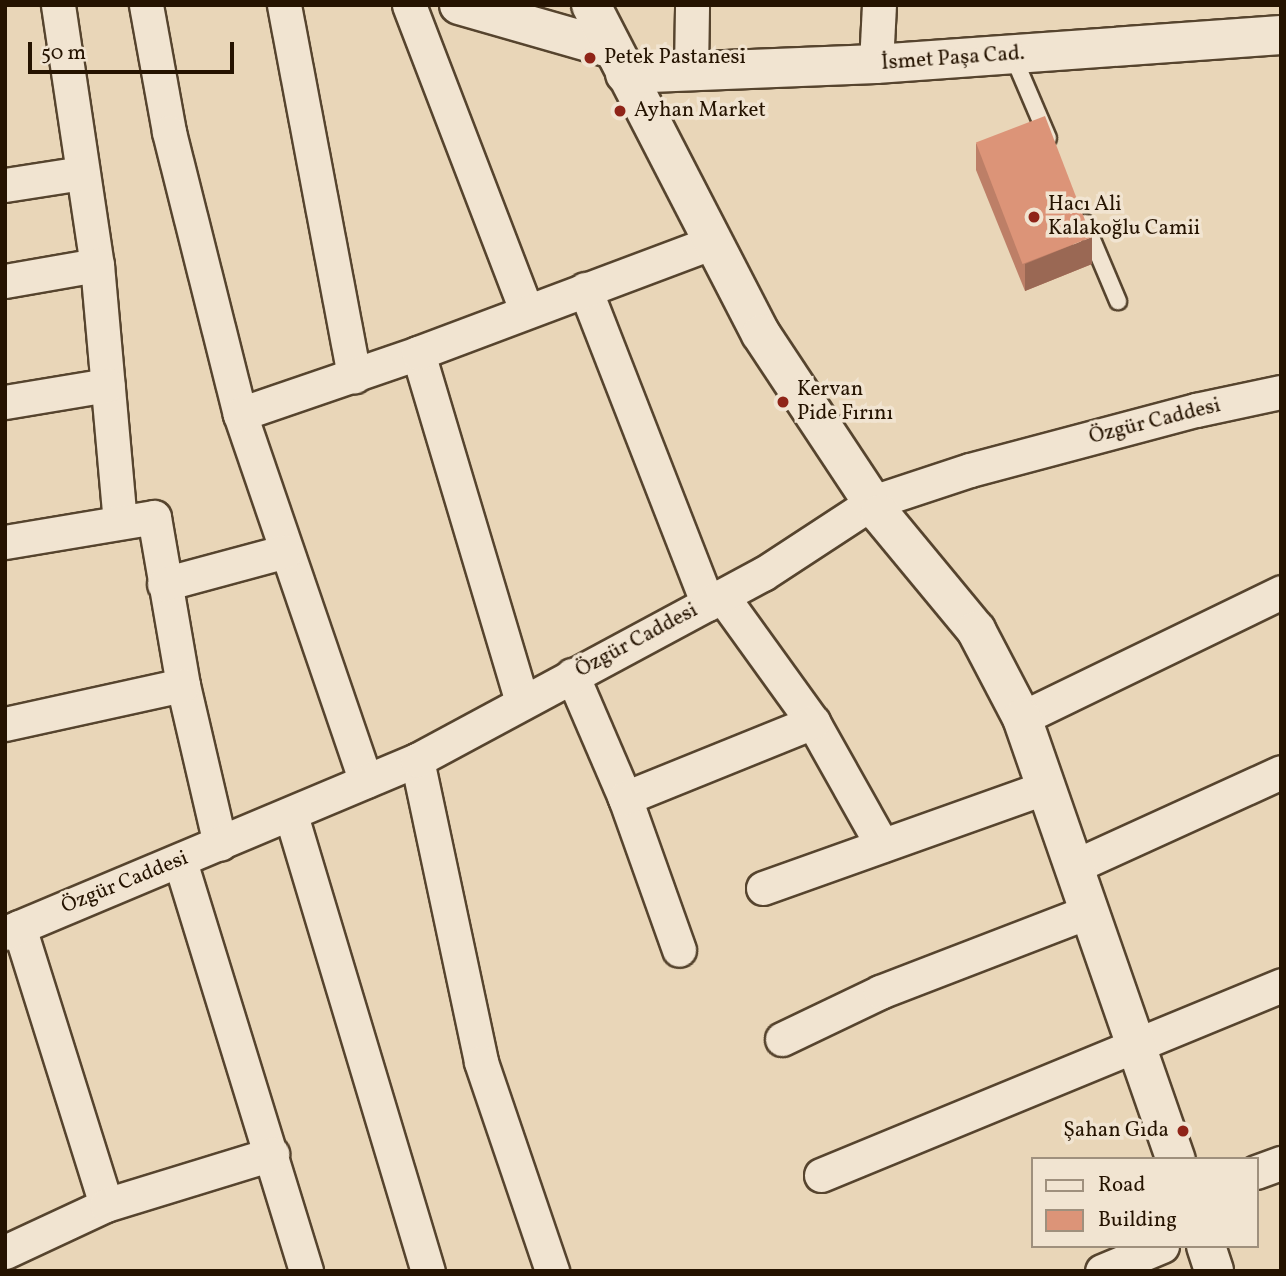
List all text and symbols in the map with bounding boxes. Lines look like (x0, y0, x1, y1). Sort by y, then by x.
scale bar (32, 28, 238, 72)
text: 50 m (41, 39, 86, 68)
street label: İsmet Paşa Cad. (880, 41, 1026, 77)
place label: Petek Pastanesi (604, 45, 746, 71)
marker: Petek Pastanesi (582, 50, 598, 66)
place label: Ayhan Market (634, 98, 766, 124)
marker: Ayhan Market (612, 103, 628, 119)
place label: Hacı Ali Kalakoğlu Camii (1048, 192, 1200, 242)
marker: Hacı Ali Kalakoğlu Camii (1026, 209, 1042, 225)
place label: Kervan Pide Fırını (797, 377, 893, 427)
street label: Özgür Caddesi (1087, 393, 1223, 451)
marker: Kervan Pide Fırını (775, 394, 791, 410)
street label: Özgür Caddesi (572, 598, 702, 684)
street label: Özgür Caddesi (58, 846, 192, 920)
place label: Şahan Gıda (1063, 1118, 1169, 1144)
marker: Şahan Gıda (1175, 1123, 1191, 1139)
legend (1030, 1157, 1258, 1248)
text: Road (1098, 1171, 1145, 1200)
text: Building (1098, 1206, 1177, 1235)

